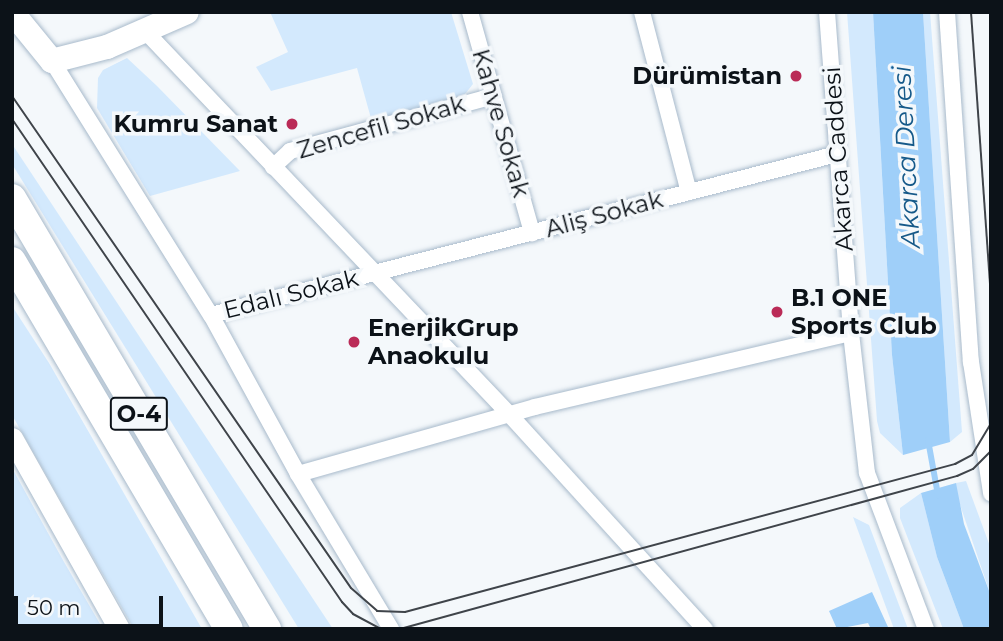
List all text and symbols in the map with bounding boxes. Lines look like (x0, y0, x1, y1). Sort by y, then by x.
street label: Kahve Sokak (466, 46, 536, 200)
place label: Dürümistan (632, 62, 782, 90)
water label: Akarca Deresi (887, 65, 927, 249)
street label: Akarca Caddesi (817, 66, 859, 252)
marker: Dürümistan (788, 68, 804, 84)
street label: Zencefil Sokak (294, 89, 468, 165)
place label: Kumru Sanat (113, 110, 278, 138)
marker: Kumru Sanat (284, 116, 300, 132)
street label: Aliş Sokak (542, 184, 666, 244)
street label: Edalı Sokak (221, 263, 361, 325)
place label: B.1 ONE Sports Club (791, 284, 937, 340)
marker: B.1 ONE Sports Club (769, 304, 785, 320)
place label: EnerjikGrup Anaokulu (368, 314, 518, 370)
marker: EnerjikGrup Anaokulu (346, 334, 362, 350)
road number: O-4 (109, 394, 169, 434)
scale bar (18, 582, 166, 626)
text: 50 m (27, 595, 81, 620)

